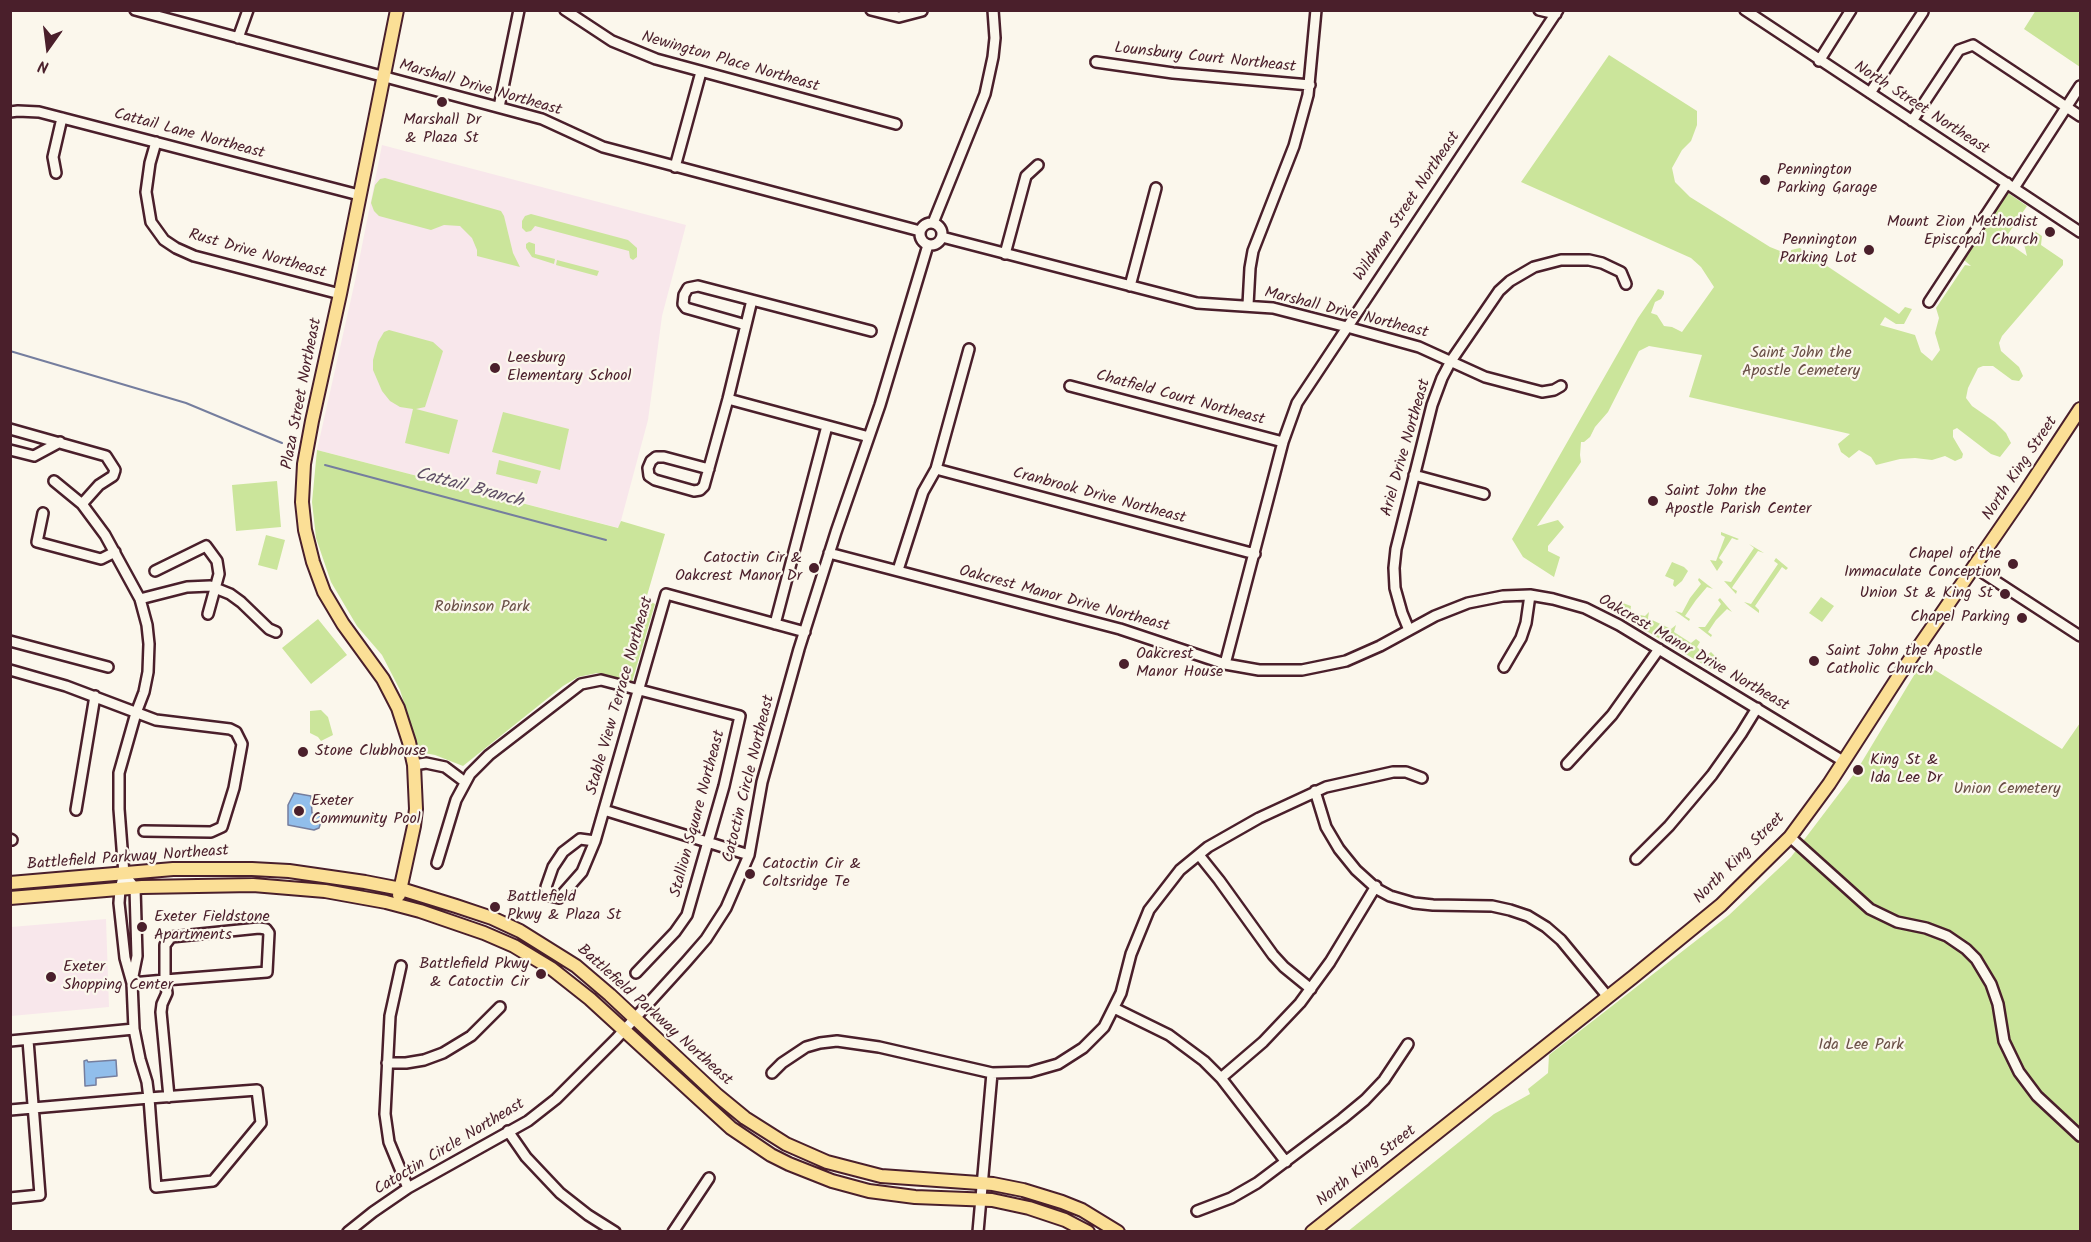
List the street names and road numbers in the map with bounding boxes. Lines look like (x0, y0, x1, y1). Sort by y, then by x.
street label: Newington Place Northeast (639, 28, 821, 98)
street label: Lounsbury Court Northeast (1113, 40, 1297, 78)
street label: Marshall Drive Northeast (397, 57, 563, 121)
street label: North Street Northeast (1850, 58, 1992, 160)
street label: Cattail Lane Northeast (111, 106, 267, 164)
street label: Wildman Street Northeast (1351, 129, 1465, 285)
street label: Rust Drive Northeast (186, 226, 328, 284)
street label: Marshall Drive Northeast (1262, 284, 1430, 344)
street label: Plaza Street Northeast (279, 317, 327, 471)
street label: Chatfield Court Northeast (1093, 367, 1267, 431)
street label: Ariel Drive Northeast (1378, 377, 1436, 519)
street label: North King Street (1979, 413, 2063, 525)
street label: Cranbrook Drive Northeast (1010, 465, 1188, 529)
street label: Oakcrest Manor Drive Northeast (957, 563, 1171, 637)
street label: Oakcrest Manor Drive Northeast (1594, 591, 1792, 717)
street label: Stable View Terrace Northeast (583, 595, 659, 797)
street label: Catoctin Circle Northeast (720, 693, 780, 865)
street label: Stallion Square Northeast (667, 728, 731, 900)
street label: North King Street (1690, 809, 1790, 909)
street label: Battlefield Parkway Northeast (26, 842, 230, 876)
street label: Battlefield Parkway Northeast (572, 941, 736, 1091)
street label: Catoctin Circle Northeast (371, 1096, 529, 1200)
street label: North King Street (1313, 1122, 1421, 1212)

